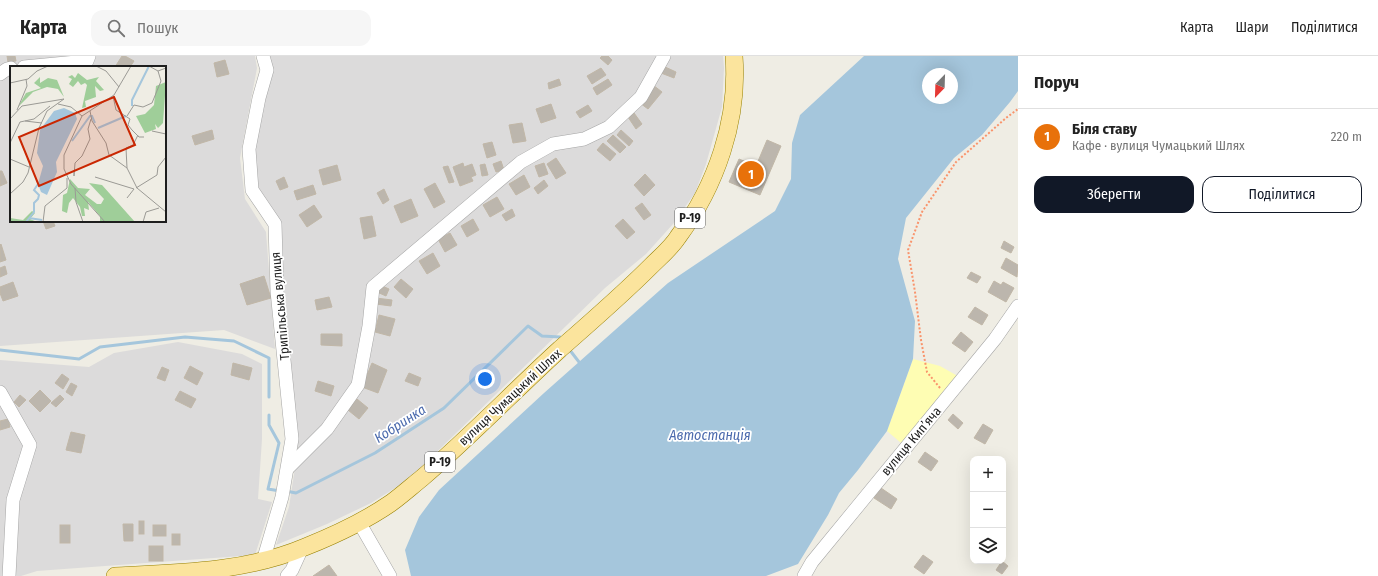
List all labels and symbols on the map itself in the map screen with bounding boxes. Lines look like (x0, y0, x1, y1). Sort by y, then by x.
inset map (10, 66, 166, 222)
north arrow (922, 68, 958, 104)
pin: 1 (738, 159, 764, 189)
road number: Р-19 (675, 208, 705, 228)
street label: Трипільська вулиця (268, 251, 292, 361)
street label: вулиця Чумацький Шлях (456, 345, 565, 448)
your location (475, 369, 495, 389)
water label: Кобринка (371, 401, 429, 447)
street label: вулиця Кипʼяча (878, 404, 944, 478)
water label: Автостанція (668, 427, 751, 444)
road number: Р-19 (425, 452, 455, 472)

